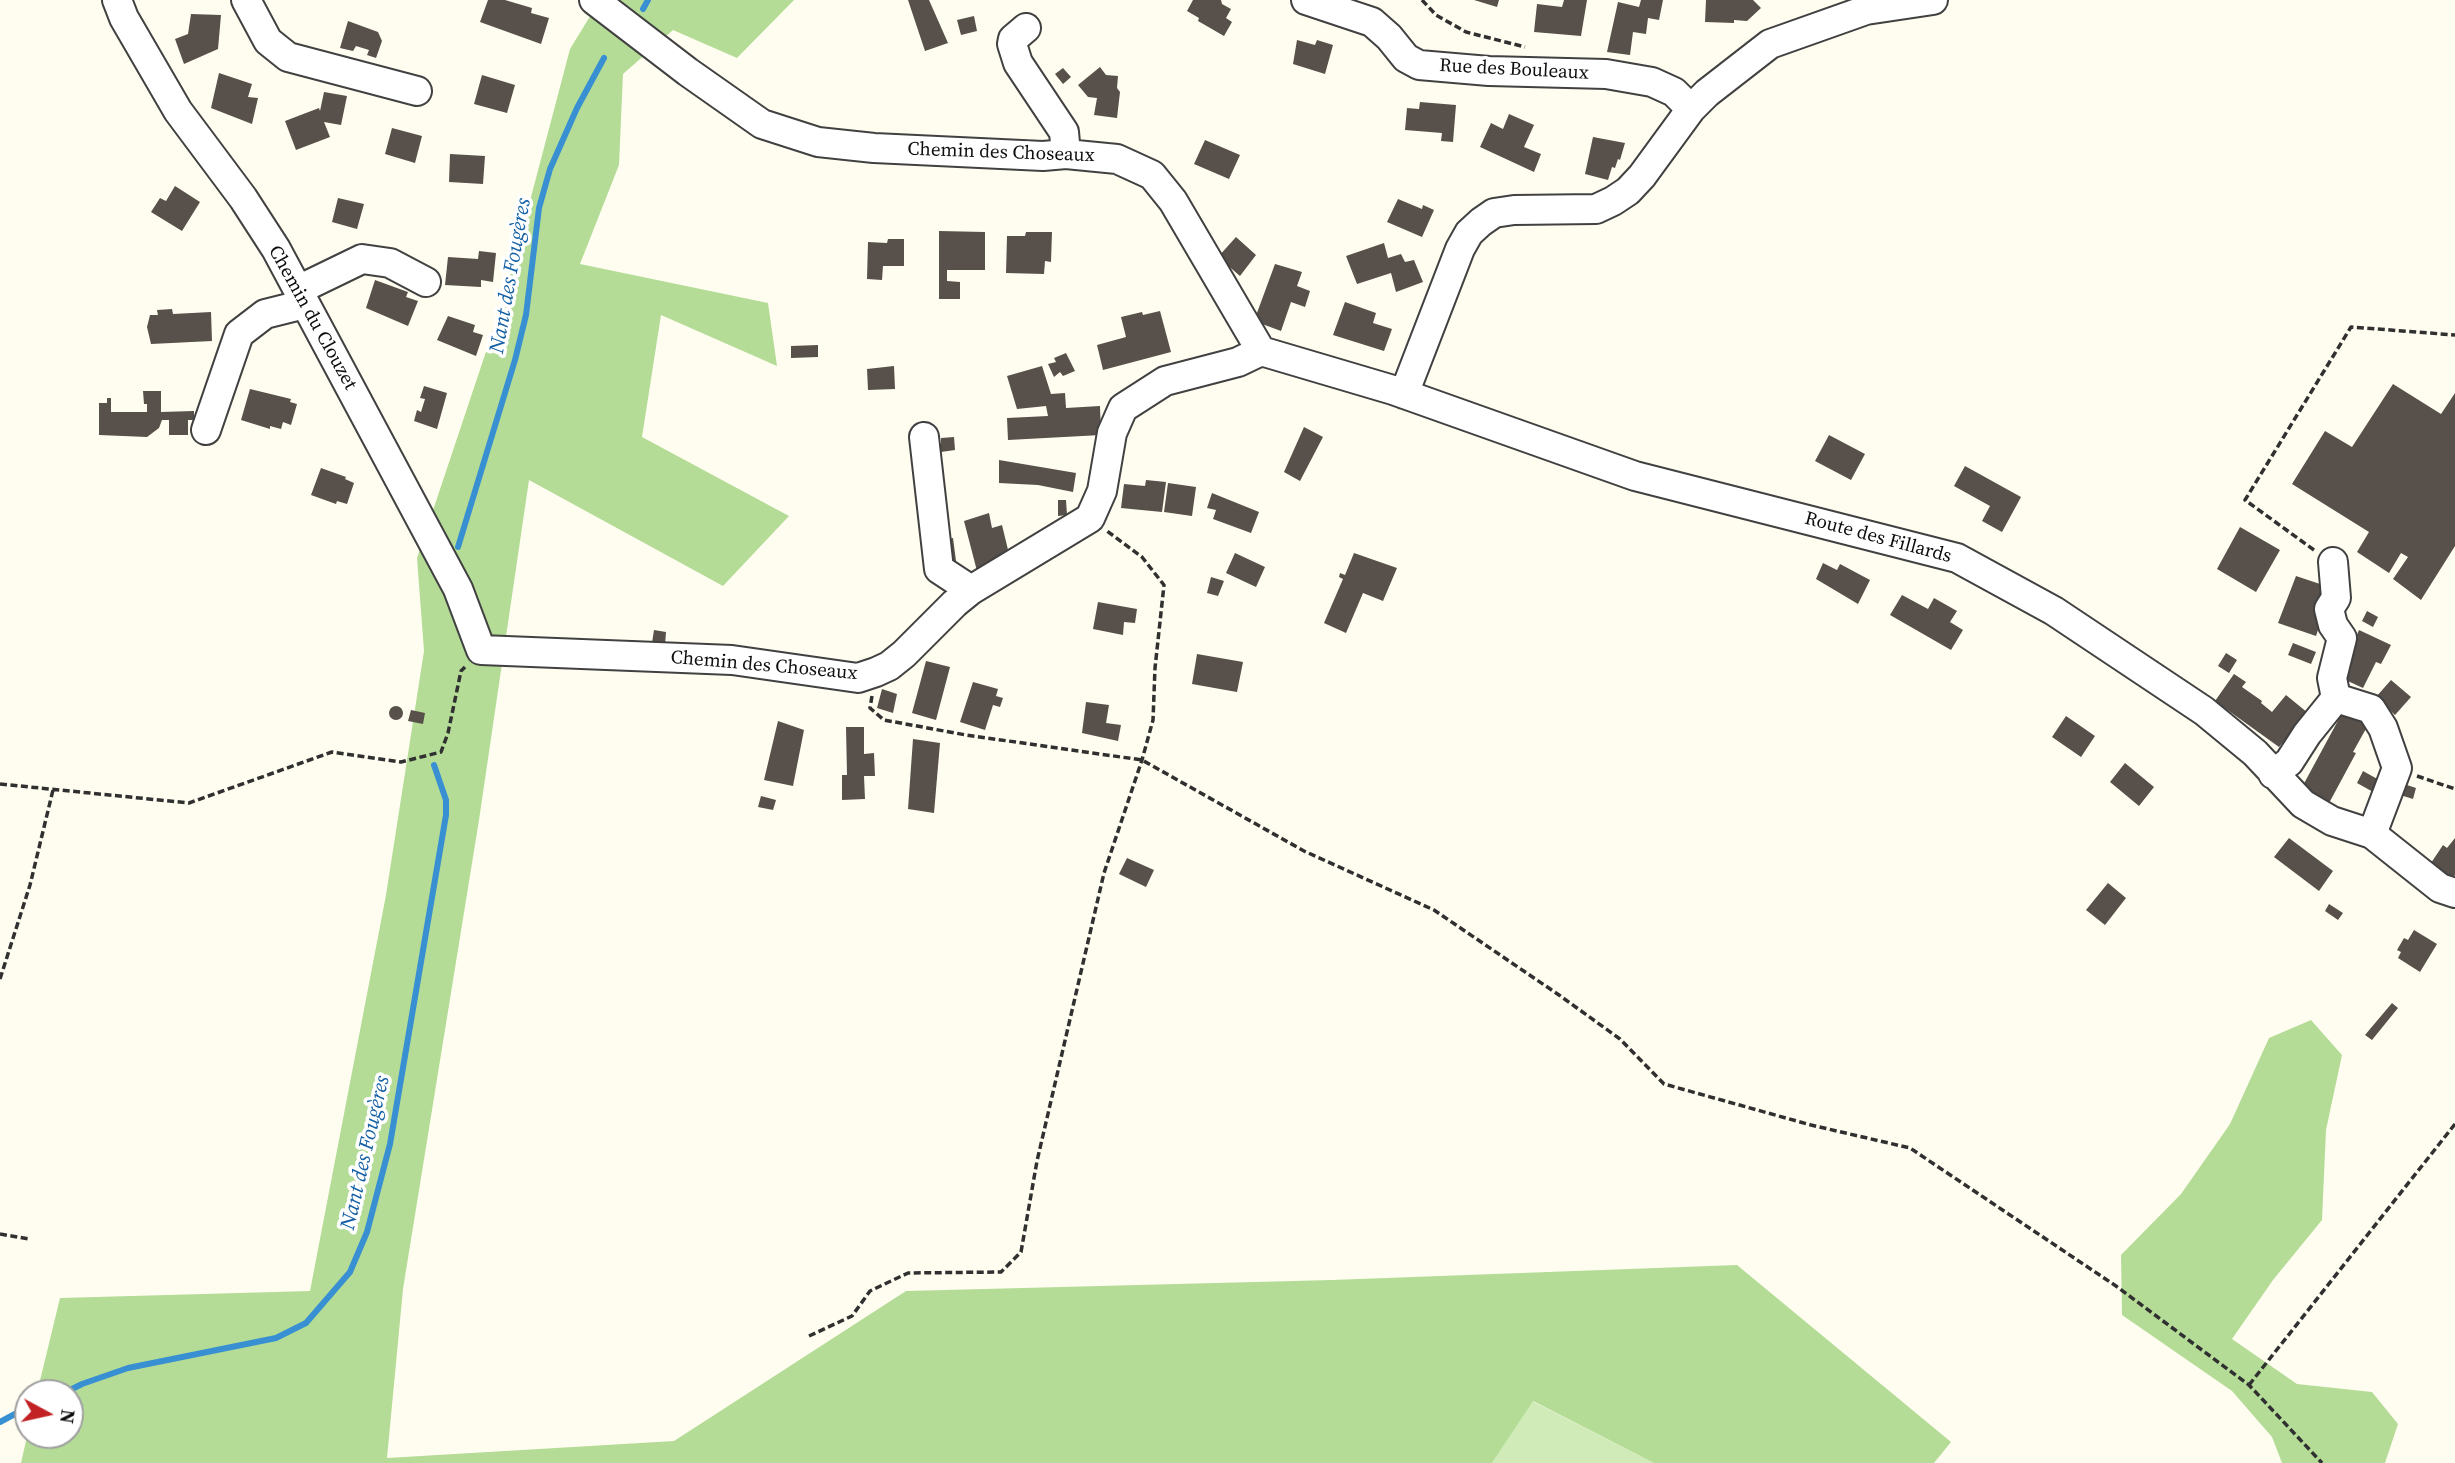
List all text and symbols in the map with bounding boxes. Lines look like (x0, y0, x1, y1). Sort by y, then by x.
street label: Rue des Bouleaux (1439, 55, 1589, 85)
street label: Chemin des Choseaux (907, 138, 1095, 168)
water label: Nant des Fougères (485, 196, 537, 356)
street label: Chemin du Clouzet (263, 242, 361, 394)
street label: Route des Fillards (1802, 507, 1954, 569)
street label: Chemin des Choseaux (670, 646, 858, 686)
water label: Nant des Fougères (336, 1074, 396, 1232)
north arrow (14, 1379, 84, 1449)
text: N (54, 1408, 82, 1425)

